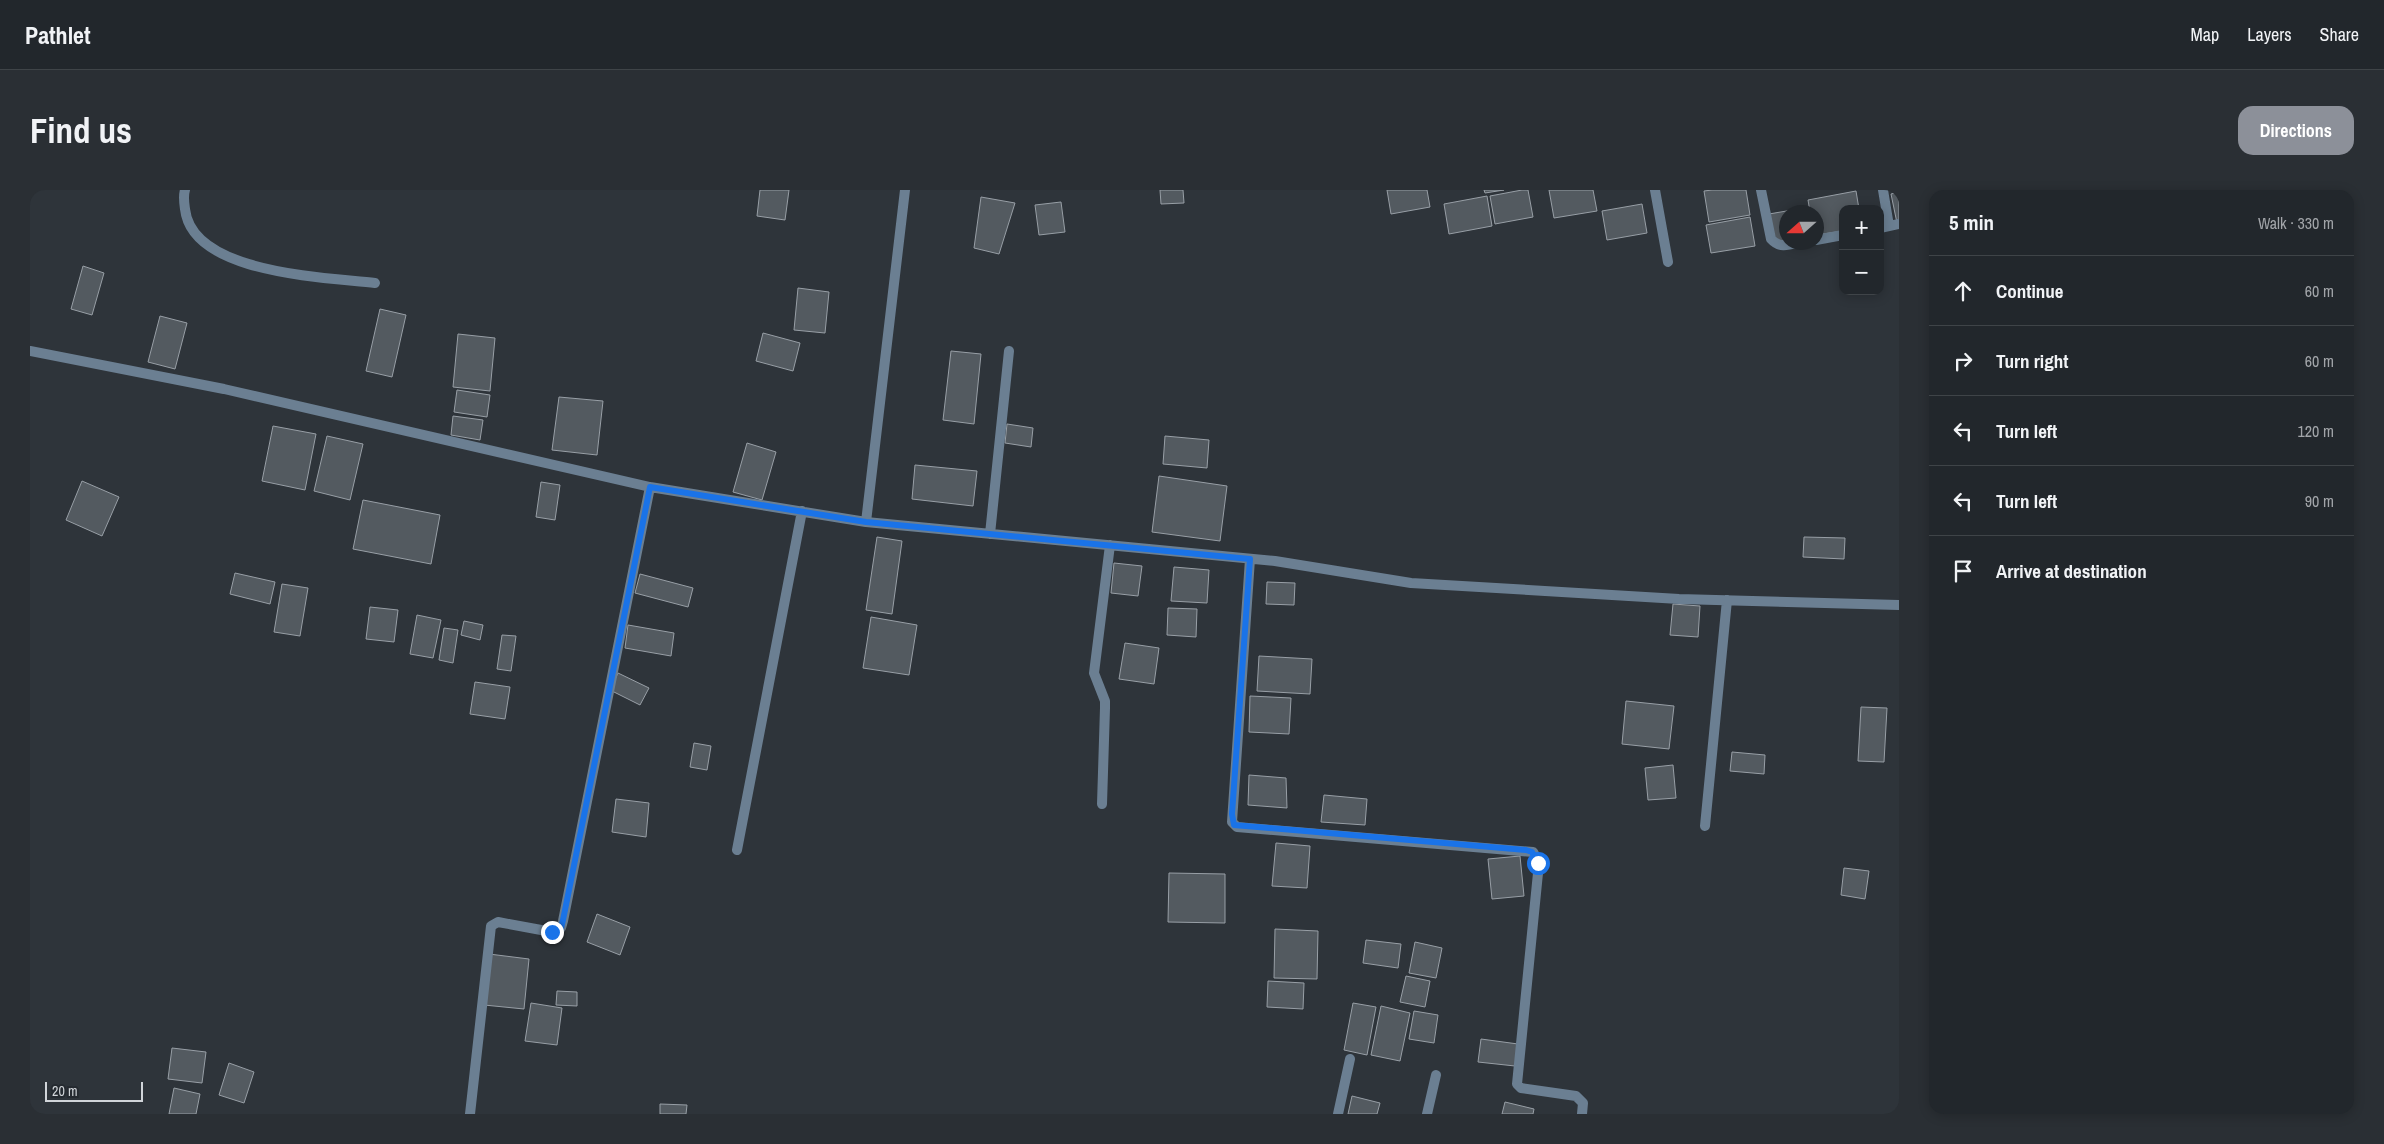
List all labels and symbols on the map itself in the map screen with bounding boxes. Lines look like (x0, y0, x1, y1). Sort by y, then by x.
north arrow (1779, 205, 1824, 250)
route start (1527, 852, 1550, 875)
route end (541, 921, 564, 944)
scale bar (45, 1079, 142, 1102)

